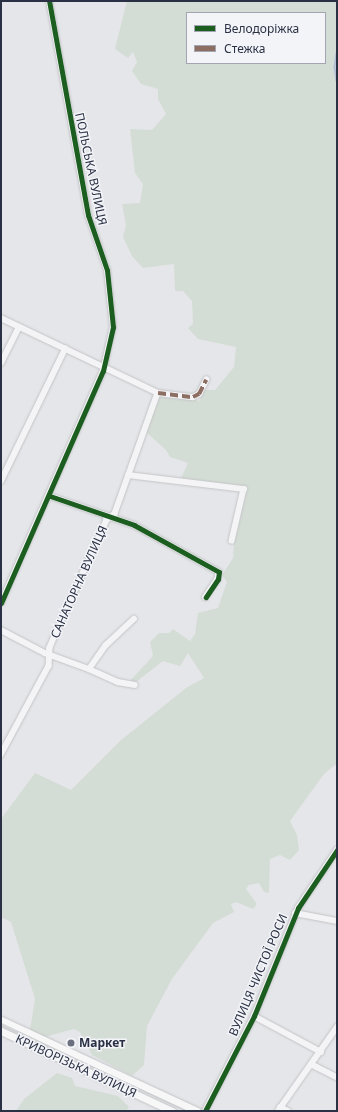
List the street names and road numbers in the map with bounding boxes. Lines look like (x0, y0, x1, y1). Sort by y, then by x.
street label: ПОЛЬСЬКА ВУЛИЦЯ (72, 111, 110, 227)
street label: САНАТОРНА ВУЛИЦЯ (48, 523, 110, 641)
street label: ВУЛИЦЯ ЧИСТОЇ РОСИ (226, 912, 290, 1038)
street label: КРИВОРІЗЬКА ВУЛИЦЯ (13, 1032, 139, 1100)

